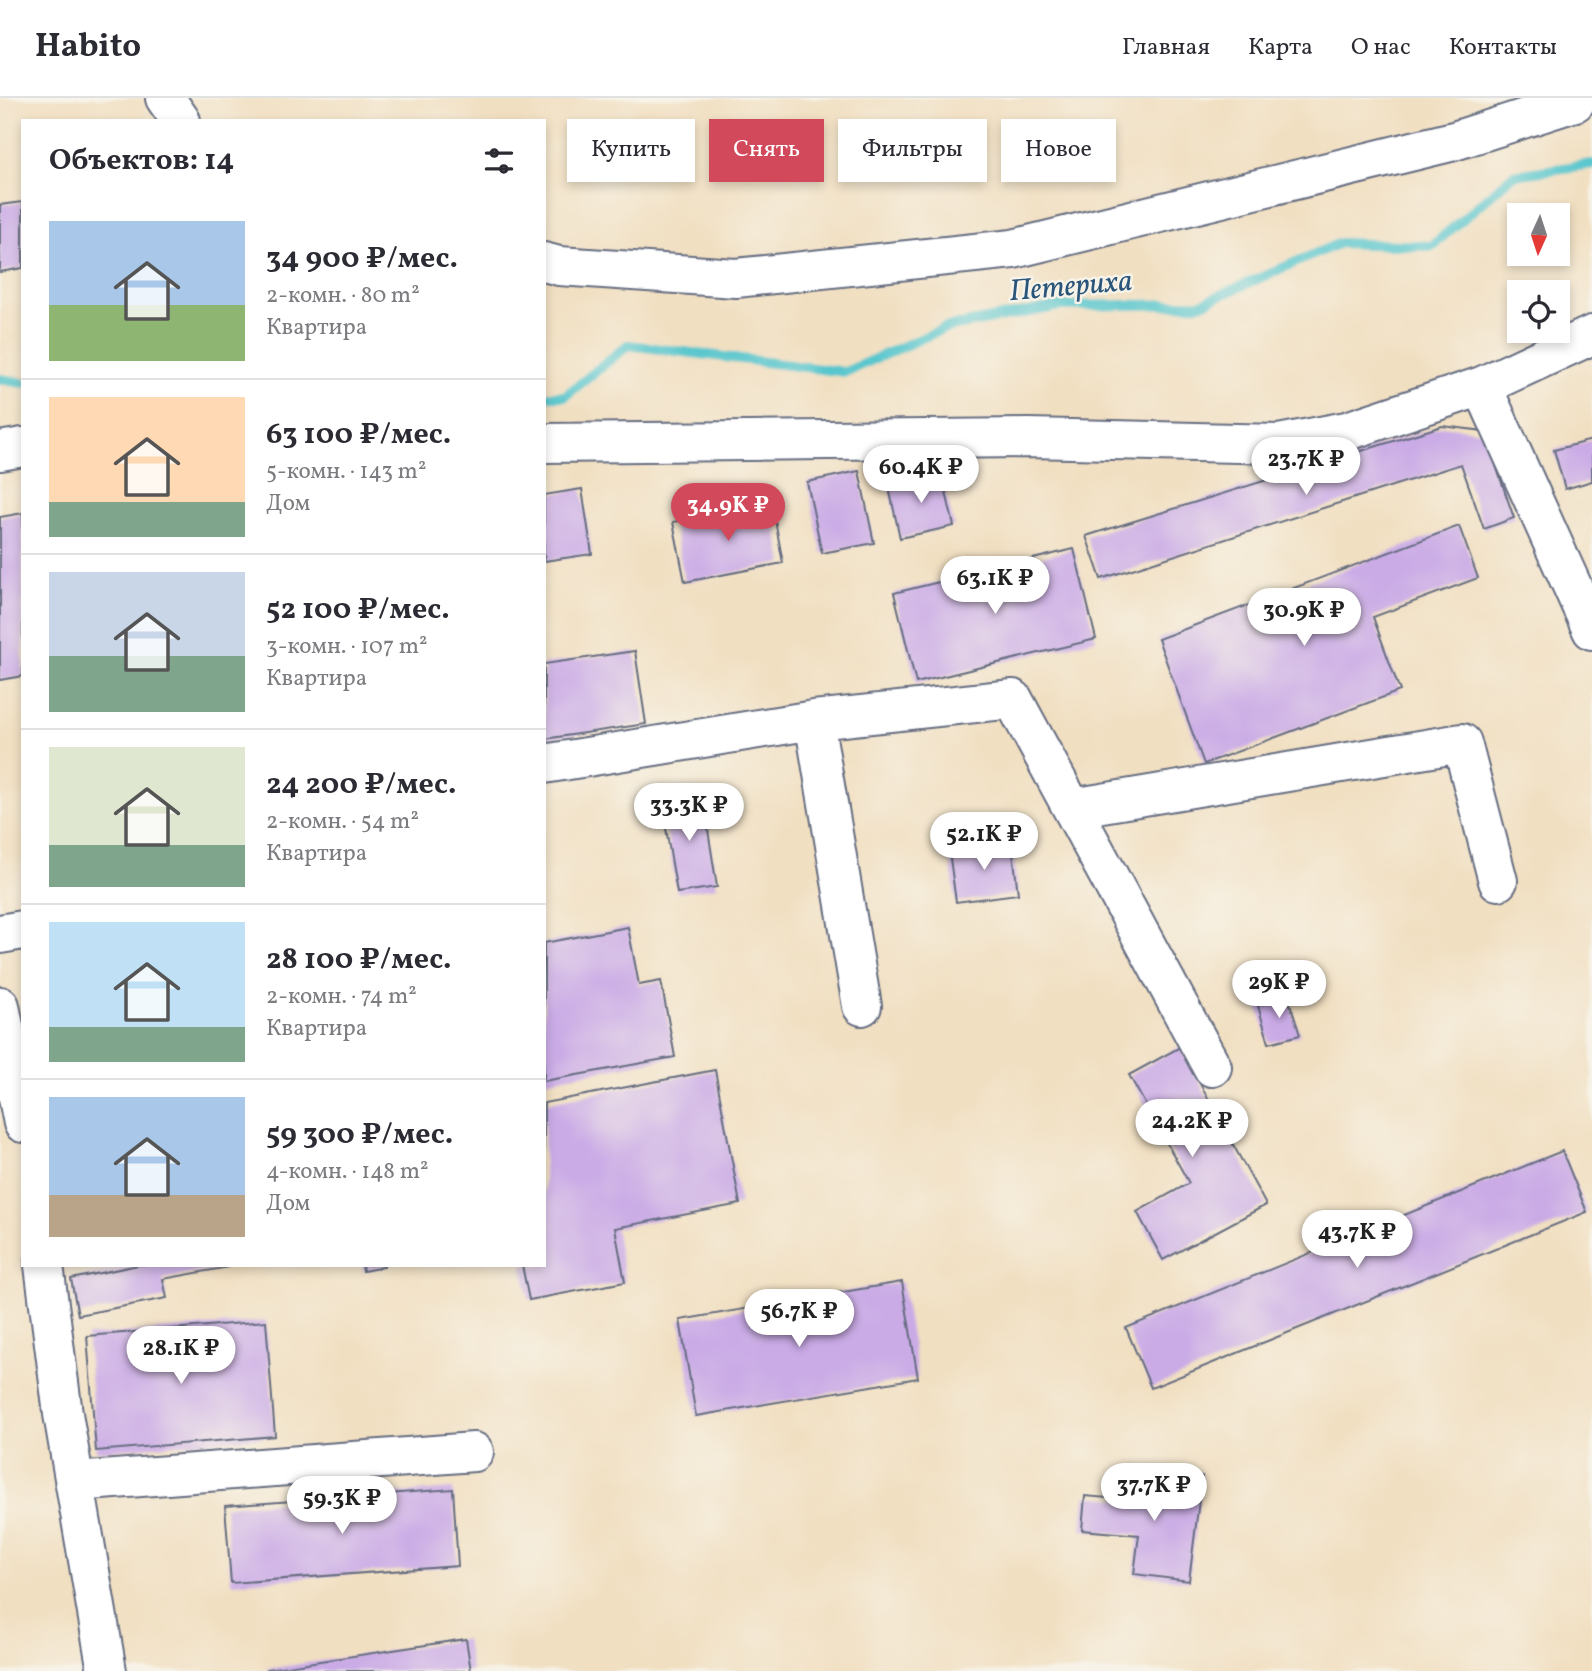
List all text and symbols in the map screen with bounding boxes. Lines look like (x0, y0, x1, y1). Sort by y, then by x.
text: Habito (35, 25, 141, 71)
text: Главная (1122, 31, 1210, 65)
text: Карта (1248, 31, 1313, 65)
text: О нас (1351, 31, 1411, 65)
text: Контакты (1449, 31, 1557, 65)
chip: Купить (567, 119, 695, 182)
chip: Снять (709, 119, 824, 182)
chip: Фильтры (838, 119, 987, 182)
chip: Новое (1001, 119, 1116, 182)
text: Объектов: 14 (49, 140, 234, 182)
icon: filters (480, 142, 518, 180)
north arrow (1507, 203, 1570, 266)
map controls (1507, 203, 1570, 343)
text: 34 900 ₽/мес. (266, 238, 458, 280)
icon: home (105, 249, 189, 333)
water label: Петериха (1008, 261, 1134, 313)
text: 2-комн. · 80 m² (266, 280, 420, 312)
button: locate (1507, 280, 1570, 343)
text: Квартира (266, 312, 367, 344)
text: 63 100 ₽/мес. (266, 414, 451, 456)
icon: home (105, 425, 189, 509)
pin: 23.7K ₽ (1241, 438, 1371, 497)
text: 23.7K ₽ (1267, 444, 1345, 476)
pin: 60.4K ₽ (856, 446, 986, 505)
text: 60.4K ₽ (879, 452, 963, 484)
text: 5-комн. · 143 m² (266, 456, 426, 488)
pin: 34.9K ₽ (663, 484, 793, 543)
text: Дом (266, 488, 310, 520)
text: 34.9K ₽ (687, 490, 769, 522)
pin: 63.1K ₽ (930, 556, 1060, 616)
text: 63.1K ₽ (956, 563, 1034, 595)
pin: 30.9K ₽ (1239, 588, 1369, 648)
text: 52 100 ₽/мес. (266, 589, 450, 631)
text: 30.9K ₽ (1263, 595, 1345, 627)
icon: home (105, 600, 189, 684)
text: 3-комн. · 107 m² (266, 631, 428, 663)
text: Квартира (266, 663, 367, 695)
text: 24 200 ₽/мес. (266, 764, 456, 806)
icon: home (105, 775, 189, 859)
pin: 33.3K ₽ (624, 784, 754, 843)
text: 33.3K ₽ (650, 790, 728, 822)
text: 2-комн. · 54 m² (266, 806, 419, 838)
pin: 52.1K ₽ (919, 812, 1049, 872)
text: 52.1K ₽ (946, 819, 1022, 851)
text: Квартира (266, 838, 367, 870)
text: 28 100 ₽/мес. (266, 939, 452, 981)
icon: home (105, 950, 189, 1034)
pin: 29K ₽ (1230, 960, 1328, 1020)
text: 29K ₽ (1248, 967, 1310, 999)
text: 2-комн. · 74 m² (266, 981, 417, 1013)
text: Квартира (266, 1013, 367, 1045)
pin: 24.2K ₽ (1127, 1100, 1257, 1159)
text: 24.2K ₽ (1151, 1106, 1233, 1138)
text: 59 300 ₽/мес. (266, 1114, 453, 1156)
icon: home (105, 1125, 189, 1209)
text: 4-комн. · 148 m² (266, 1156, 429, 1188)
text: Дом (266, 1188, 310, 1220)
pin: 43.7K ₽ (1292, 1210, 1422, 1270)
text: 43.7K ₽ (1318, 1217, 1396, 1249)
pin: 56.7K ₽ (734, 1290, 864, 1349)
text: 56.7K ₽ (760, 1296, 838, 1328)
pin: 28.1K ₽ (116, 1326, 246, 1386)
text: 28.1K ₽ (143, 1333, 219, 1365)
pin: 37.7K ₽ (1089, 1464, 1219, 1523)
text: 37.7K ₽ (1117, 1470, 1191, 1502)
pin: 59.3K ₽ (277, 1476, 407, 1536)
text: 59.3K ₽ (303, 1483, 381, 1515)

